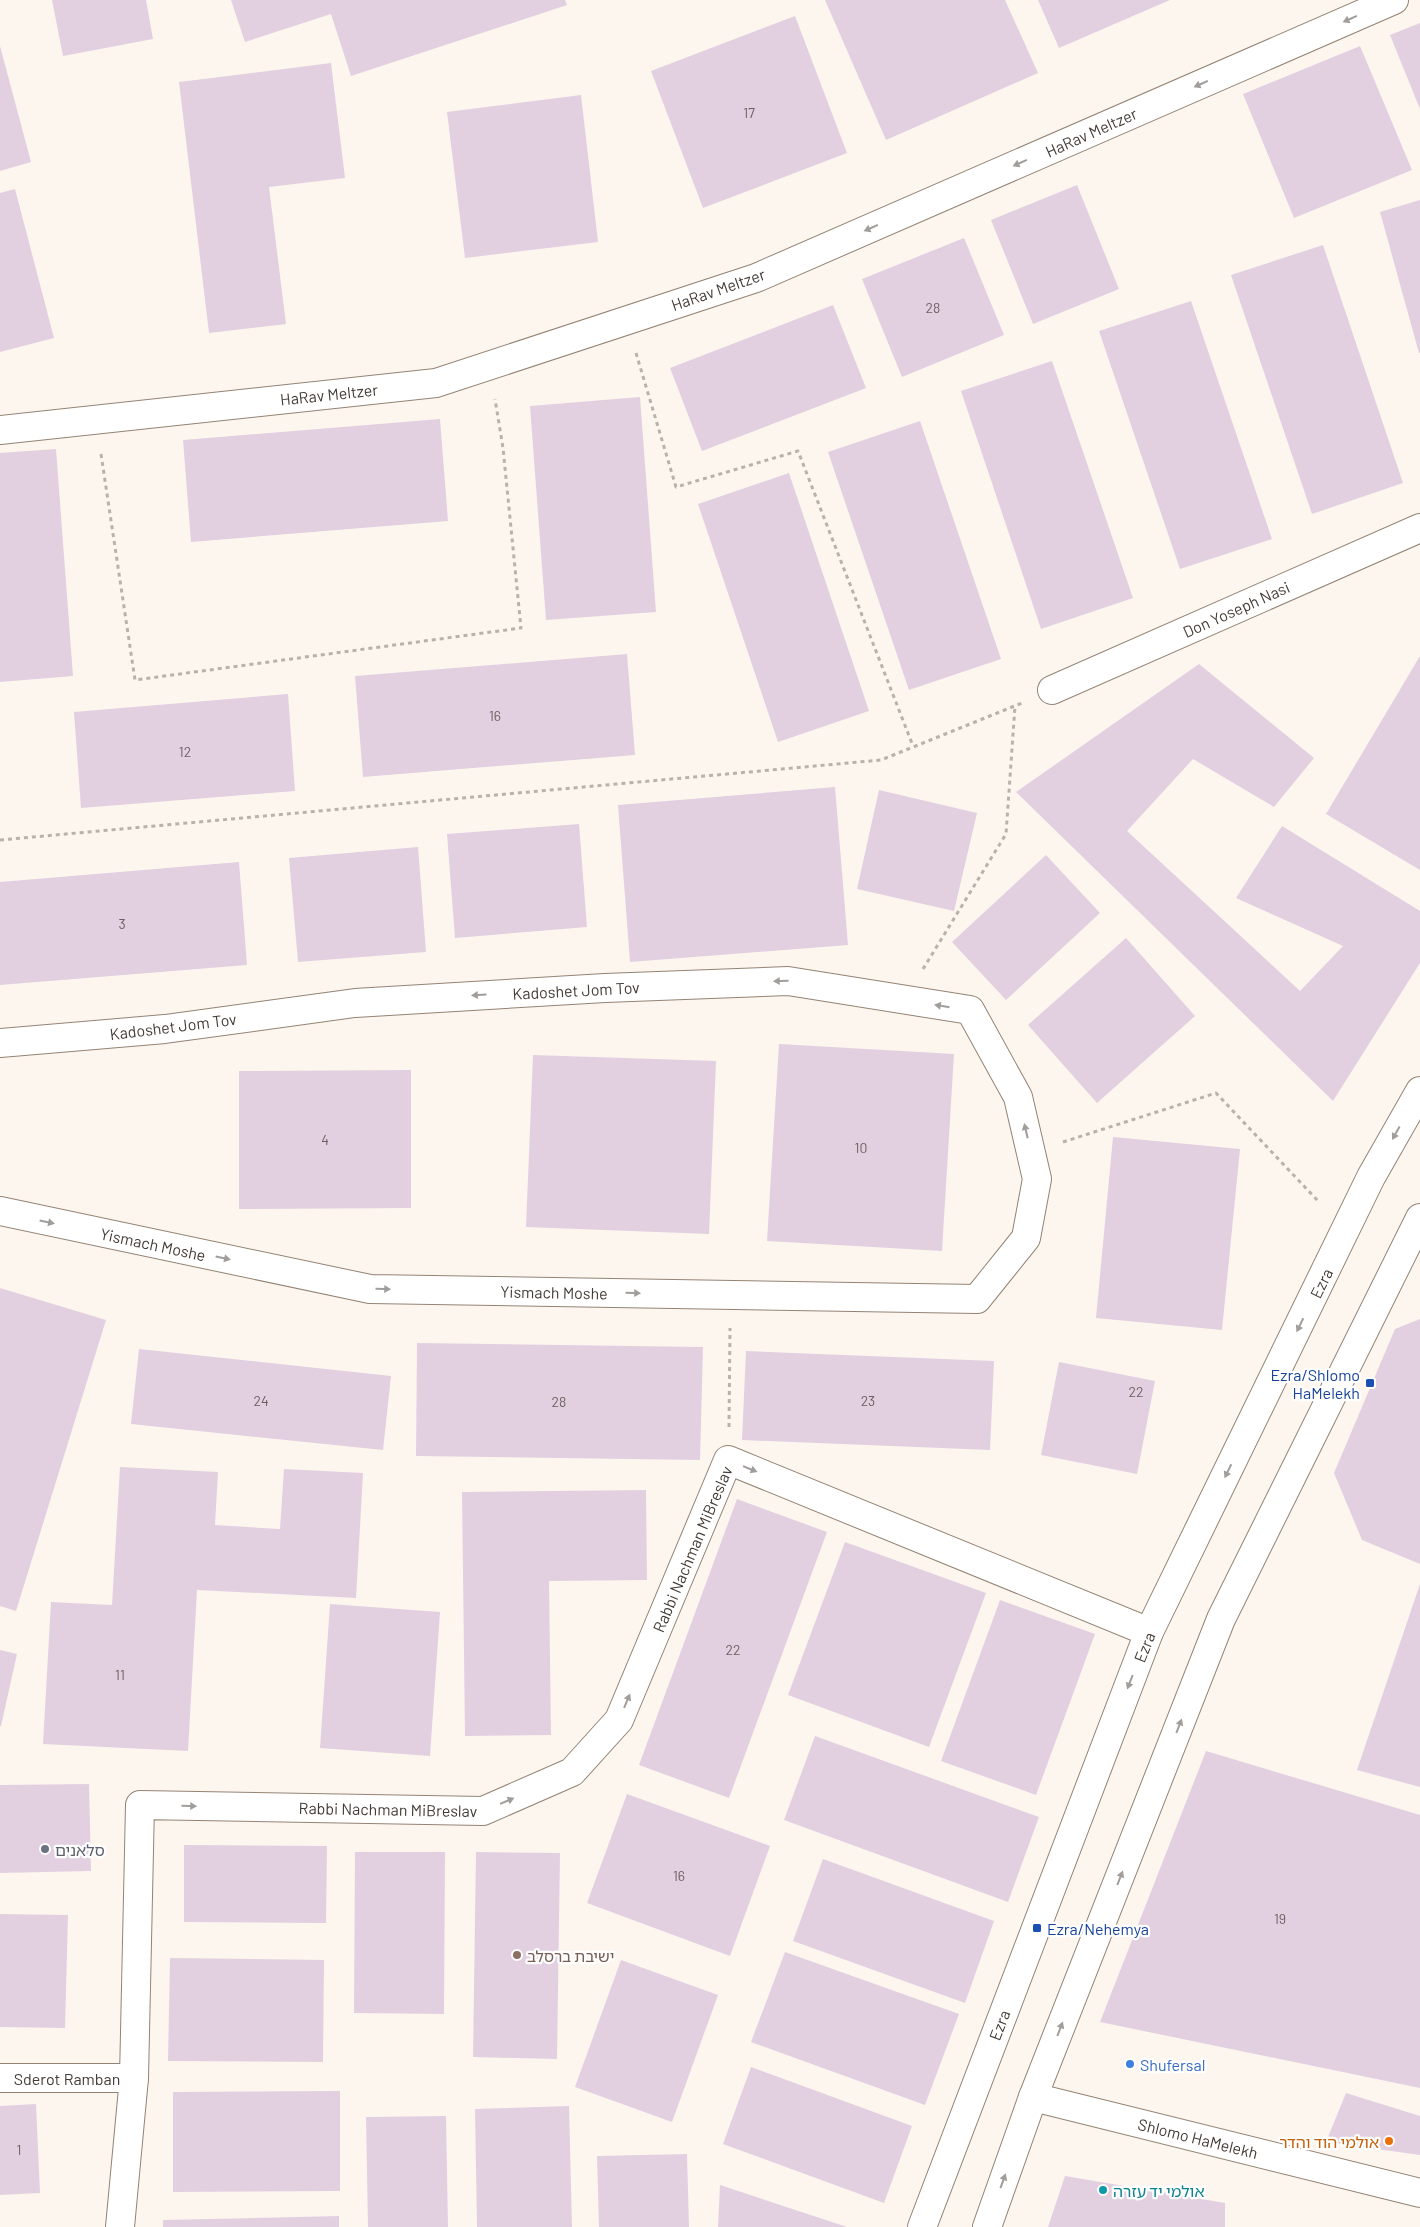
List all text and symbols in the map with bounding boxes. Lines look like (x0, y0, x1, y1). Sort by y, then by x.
one-way arrow (1343, 16, 1357, 24)
one-way arrow (1194, 81, 1208, 89)
street label: HaRav Meltzer (1042, 103, 1140, 161)
house number: 17 (743, 104, 755, 121)
one-way arrow (1012, 160, 1027, 168)
one-way arrow (863, 225, 878, 233)
street label: HaRav Meltzer (668, 264, 768, 314)
house number: 28 (926, 299, 940, 316)
street label: HaRav Meltzer (279, 379, 379, 409)
street label: Don Yoseph Nasi (1180, 577, 1292, 641)
house number: 16 (489, 707, 501, 724)
house number: 12 (179, 743, 191, 760)
house number: 3 (118, 915, 126, 932)
street label: Kadoshet Jom Tov (512, 977, 641, 1003)
one-way arrow (773, 977, 789, 985)
one-way arrow (471, 992, 487, 1000)
one-way arrow (934, 1001, 950, 1009)
street label: Kadoshet Jom Tov (109, 1009, 238, 1043)
one-way arrow (1022, 1123, 1030, 1138)
one-way arrow (1392, 1126, 1400, 1141)
house number: 4 (321, 1131, 329, 1148)
house number: 10 (855, 1139, 867, 1156)
one-way arrow (40, 1218, 56, 1226)
street label: Yismach Moshe (99, 1224, 207, 1264)
one-way arrow (216, 1255, 232, 1263)
street label: Ezra (1306, 1265, 1336, 1301)
street label: Yismach Moshe (500, 1282, 608, 1302)
one-way arrow (375, 1285, 391, 1293)
one-way arrow (625, 1290, 641, 1298)
one-way arrow (1296, 1318, 1304, 1333)
place label: Ezra/Shlomo HaMelekh (1271, 1365, 1360, 1402)
marker: Ezra/Shlomo HaMelekh (1364, 1377, 1376, 1389)
house number: 22 (1128, 1383, 1144, 1400)
house number: 24 (253, 1392, 269, 1409)
house number: 23 (861, 1392, 875, 1409)
house number: 28 (552, 1393, 566, 1410)
street label: Rabbi Nachman MiBreslav (648, 1463, 736, 1635)
one-way arrow (1224, 1464, 1232, 1479)
one-way arrow (743, 1465, 757, 1473)
street label: Ezra (1129, 1629, 1159, 1665)
house number: 22 (725, 1641, 741, 1658)
house number: 11 (115, 1666, 125, 1683)
one-way arrow (1126, 1675, 1134, 1689)
one-way arrow (624, 1694, 632, 1708)
one-way arrow (1176, 1719, 1183, 1734)
one-way arrow (500, 1796, 514, 1804)
street label: Rabbi Nachman MiBreslav (299, 1798, 478, 1820)
one-way arrow (181, 1802, 197, 1810)
place label: סלאנים (55, 1840, 105, 1859)
marker: סלאנים (39, 1843, 51, 1855)
house number: 16 (673, 1867, 685, 1884)
one-way arrow (1116, 1871, 1124, 1885)
house number: 19 (1274, 1910, 1286, 1927)
place label: Ezra/Nehemya (1047, 1919, 1149, 1938)
marker: Ezra/Nehemya (1031, 1922, 1043, 1934)
place label: ישיבת ברסלב (527, 1946, 614, 1965)
marker: ישיבת ברסלב (511, 1949, 523, 1961)
street label: Ezra (985, 2007, 1013, 2043)
one-way arrow (1056, 2021, 1064, 2036)
place label: Shufersal (1140, 2055, 1205, 2074)
marker: Shufersal (1124, 2058, 1136, 2070)
street label: Sderot Ramban (14, 2069, 120, 2088)
street label: Shlomo HaMelekh (1136, 2114, 1260, 2162)
place label: אולמי הוד והדר (1279, 2132, 1379, 2151)
marker: אולמי הוד והדר (1383, 2135, 1395, 2147)
house number: 1 (17, 2141, 21, 2158)
one-way arrow (999, 2173, 1007, 2188)
place label: אולמי יד עזרה (1113, 2181, 1205, 2200)
marker: אולמי יד עזרה (1097, 2184, 1109, 2196)

